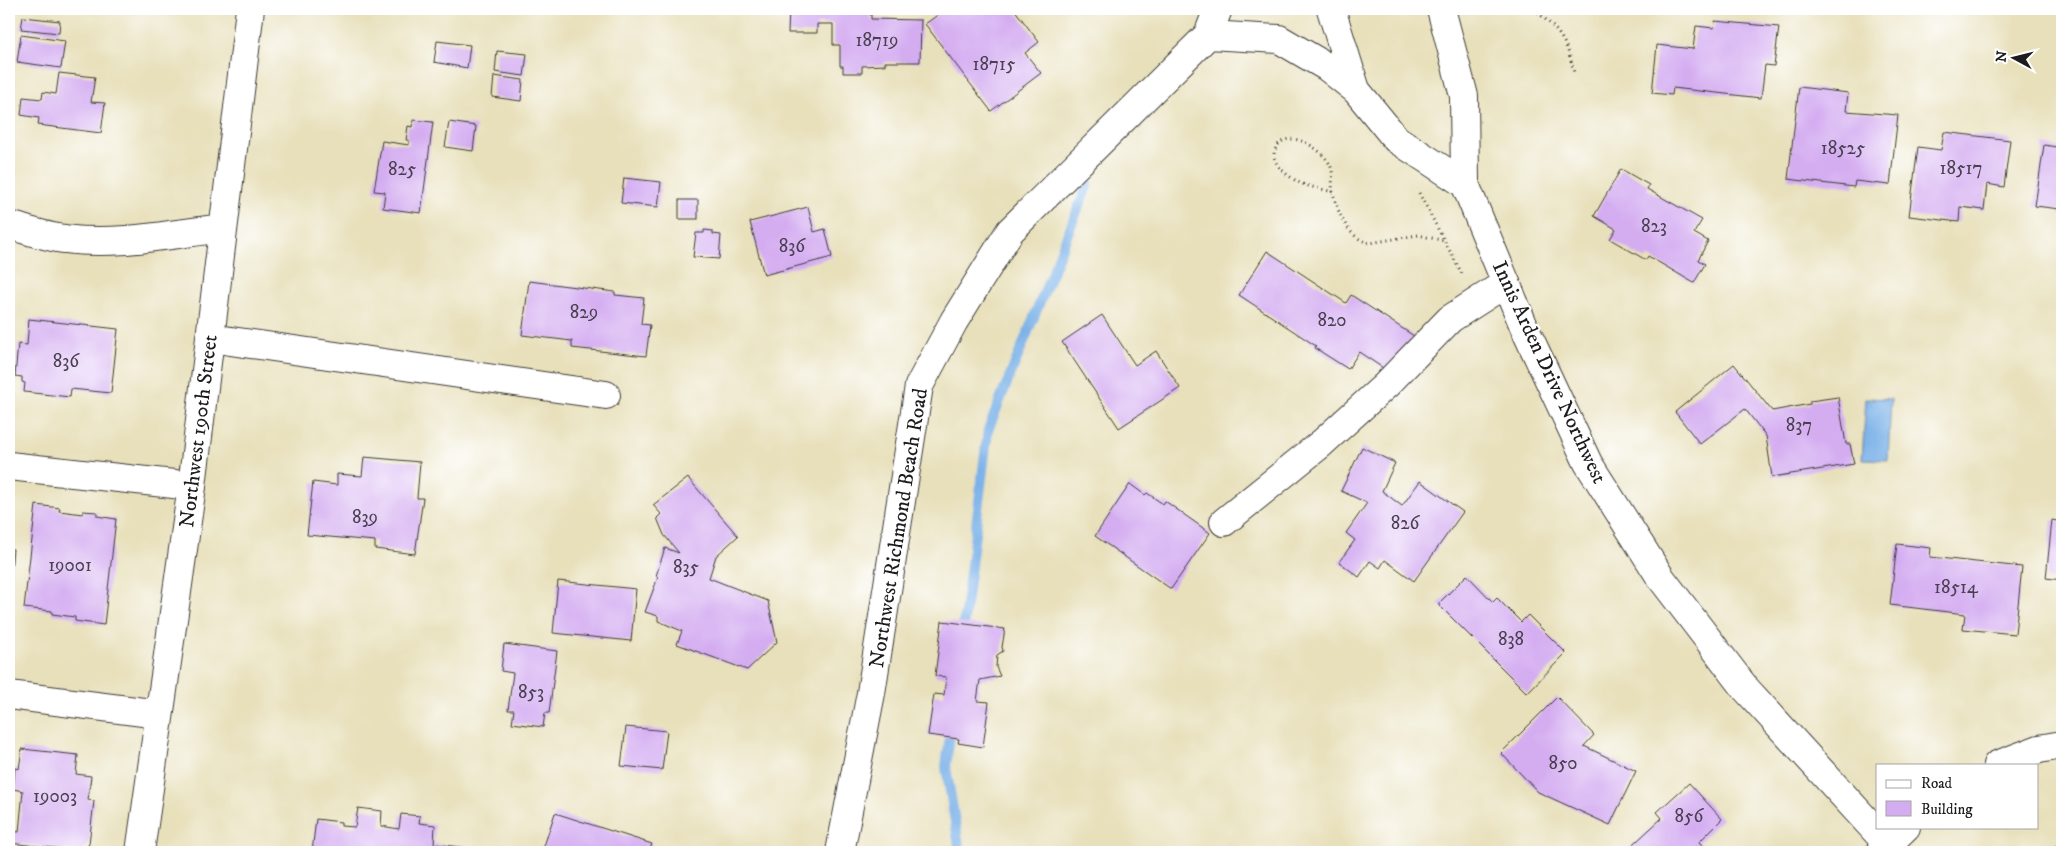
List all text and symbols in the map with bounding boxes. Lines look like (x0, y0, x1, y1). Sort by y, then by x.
house number: 18719 (856, 29, 898, 52)
north arrow (1988, 32, 2038, 82)
text: N (1992, 49, 2012, 63)
house number: 18715 (973, 53, 1016, 76)
house number: 18525 (1821, 137, 1866, 160)
house number: 18517 (1940, 157, 1982, 180)
house number: 825 (388, 158, 417, 181)
house number: 823 (1641, 215, 1667, 238)
house number: 836 (779, 235, 806, 258)
street label: Innis Arden Drive Northwest (1486, 257, 1612, 488)
house number: 829 (570, 301, 598, 324)
house number: 820 (1317, 309, 1347, 332)
street label: Northwest 190th Street (174, 333, 224, 529)
house number: 836 (53, 350, 80, 373)
street label: Northwest Richmond Beach Road (864, 386, 934, 670)
house number: 837 (1786, 414, 1812, 437)
house number: 839 (352, 506, 378, 529)
house number: 826 (1391, 512, 1420, 535)
house number: 19001 (48, 554, 92, 577)
house number: 835 (673, 556, 700, 579)
house number: 18514 (1934, 576, 1979, 599)
house number: 838 (1498, 628, 1524, 651)
house number: 853 (518, 681, 544, 704)
house number: 850 (1548, 752, 1578, 775)
legend (1876, 764, 2038, 828)
text: Road (1921, 774, 1953, 793)
house number: 19003 (33, 785, 77, 808)
text: Building (1921, 800, 1973, 819)
house number: 856 (1675, 805, 1705, 828)

